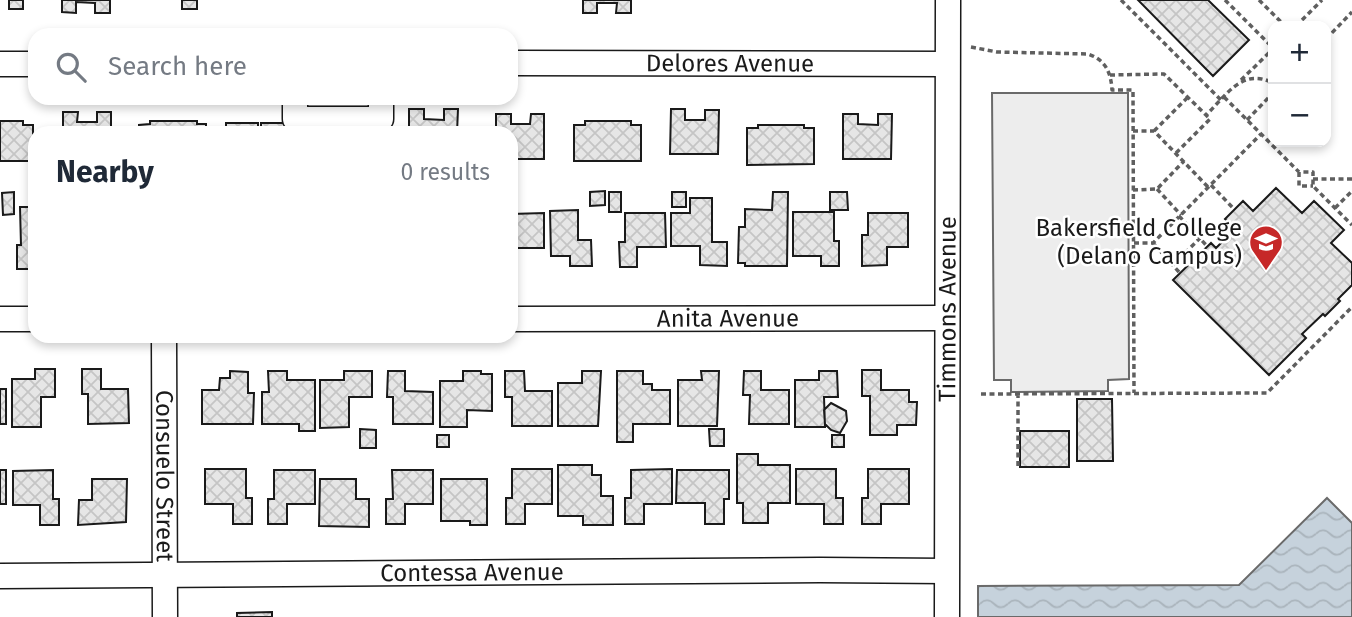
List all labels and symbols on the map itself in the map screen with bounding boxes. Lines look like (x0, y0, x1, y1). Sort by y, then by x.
street label: Delores Avenue (646, 49, 814, 78)
place label: Bakersfield College (Delano Campus) (1035, 214, 1242, 270)
street label: Timmons Avenue (933, 216, 962, 402)
school or university icon: Bakersfield College (Delano Campus) (1247, 223, 1285, 272)
street label: Anita Avenue (657, 304, 799, 333)
street label: Consuelo Street (150, 390, 179, 562)
street label: Contessa Avenue (380, 558, 564, 587)

